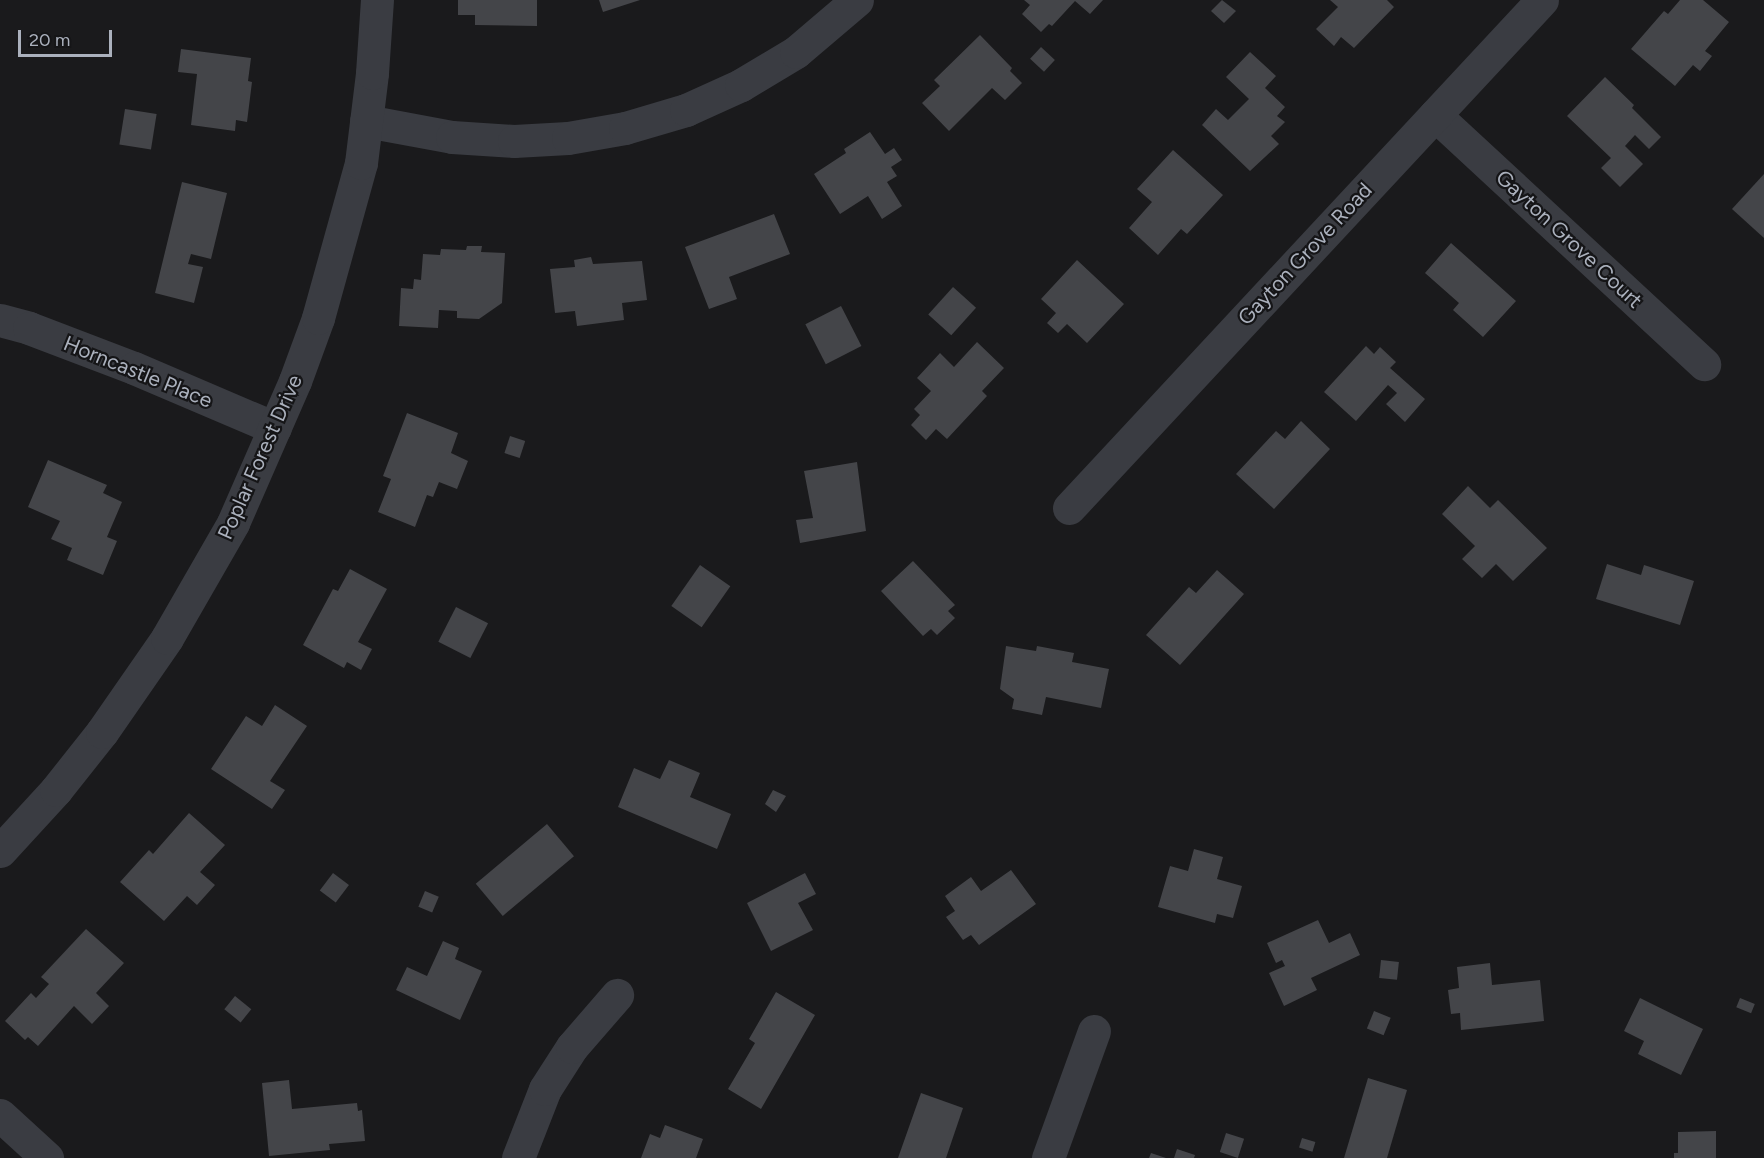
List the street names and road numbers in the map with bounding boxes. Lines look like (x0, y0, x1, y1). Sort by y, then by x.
street label: Gayton Grove Court (1491, 165, 1647, 313)
street label: Gayton Grove Road (1233, 178, 1377, 330)
street label: Horncastle Place (60, 331, 216, 413)
street label: Poplar Forest Drive (212, 371, 308, 543)

